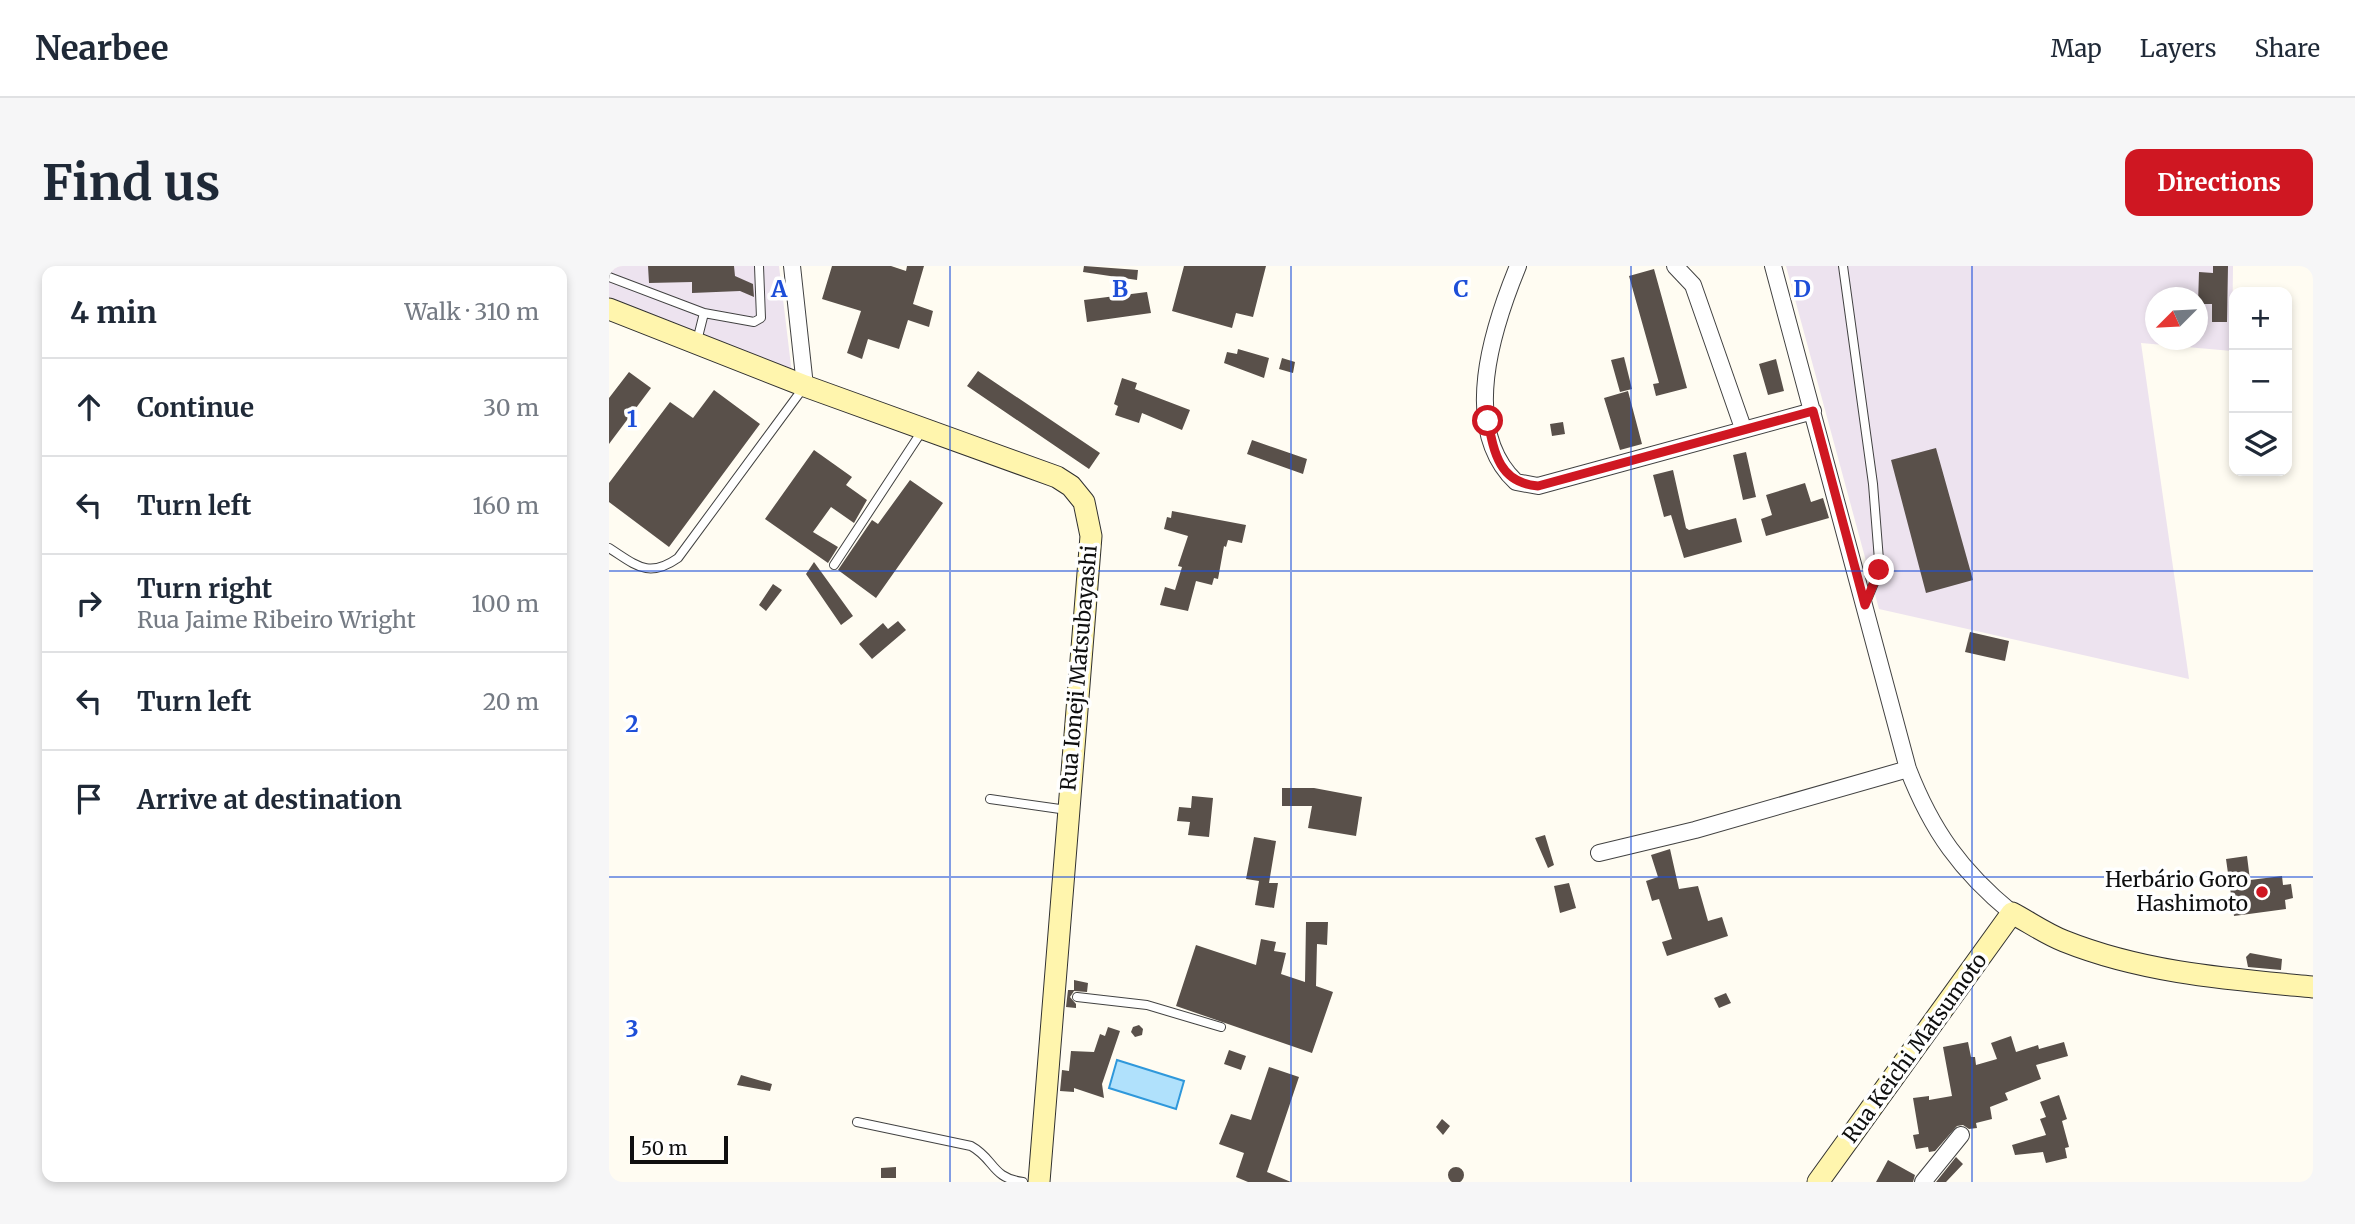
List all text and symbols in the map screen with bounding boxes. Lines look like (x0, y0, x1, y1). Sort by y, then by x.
text: Nearbee (35, 28, 169, 69)
text: Map (2051, 33, 2102, 64)
text: Layers (2140, 33, 2216, 64)
text: Share (2254, 33, 2320, 64)
button: Directions (2125, 149, 2313, 216)
text: Find us (42, 152, 220, 213)
text: A (770, 274, 788, 303)
text: B (1112, 274, 1128, 303)
text: C (1453, 274, 1469, 303)
text: D (1793, 274, 1811, 303)
north arrow (2145, 287, 2208, 350)
map controls (2229, 287, 2292, 476)
button: + (2229, 287, 2292, 350)
text: 4 min (70, 293, 157, 331)
text: Walk · 310 m (405, 297, 539, 326)
button: − (2229, 350, 2292, 413)
icon: ahead (70, 388, 108, 426)
text: Continue (137, 391, 254, 424)
text: 30 m (483, 393, 539, 422)
text: 1 (627, 404, 638, 433)
route start (1472, 405, 1503, 436)
button: layers (2229, 413, 2292, 476)
icon: left (70, 486, 108, 524)
text: Turn left (137, 489, 251, 522)
text: 160 m (473, 491, 539, 520)
street label: Rua Ioneji Matsubayashi (1054, 544, 1103, 792)
route end (1863, 554, 1894, 585)
text: Turn right (137, 572, 272, 605)
icon: right (70, 584, 108, 622)
text: 100 m (471, 589, 539, 618)
text: Rua Jaime Ribeiro Wright (137, 605, 416, 634)
icon: left (70, 682, 108, 720)
text: Turn left (137, 685, 251, 718)
text: 20 m (483, 687, 539, 716)
text: 2 (625, 709, 639, 738)
icon: arrive (70, 780, 108, 818)
text: Arrive at destination (137, 783, 402, 816)
place label: Herbário Goro Hashimoto (2105, 866, 2248, 917)
marker: Herbário Goro Hashimoto (2254, 884, 2270, 900)
street label: Rua Keichi Matsumoto (1837, 947, 1993, 1148)
text: 3 (625, 1014, 639, 1043)
scale bar (630, 1133, 728, 1165)
text: 50 m (641, 1136, 687, 1160)

